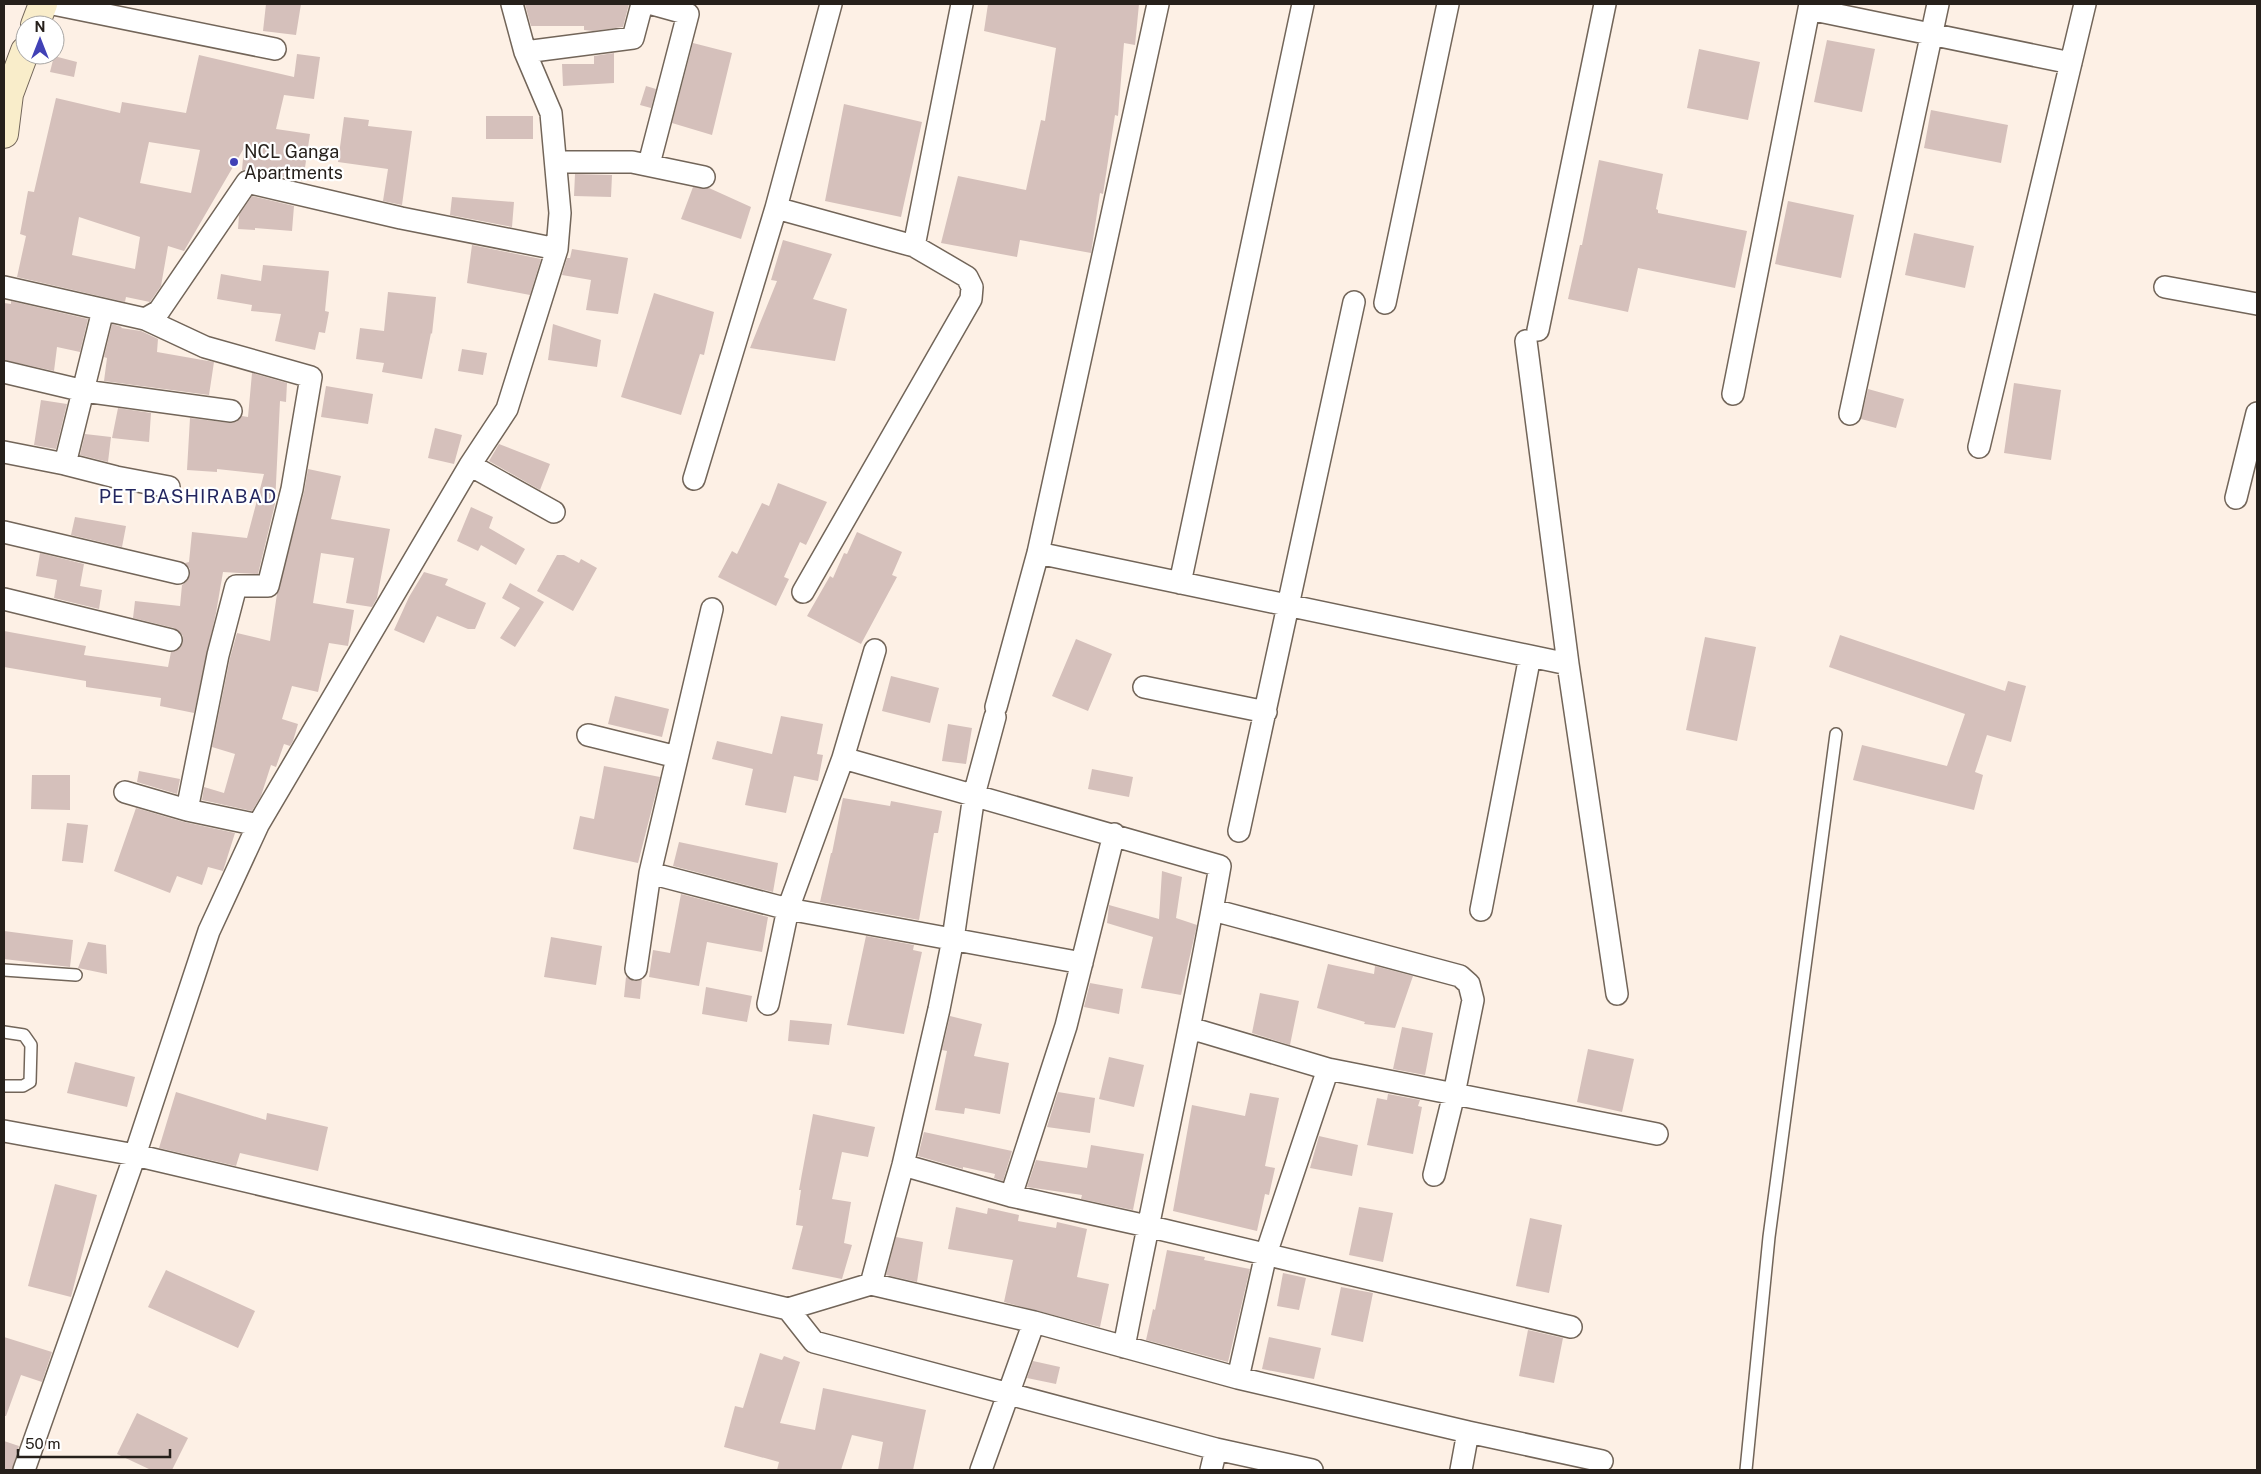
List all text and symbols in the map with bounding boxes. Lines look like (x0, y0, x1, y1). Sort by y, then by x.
north arrow (15, 15, 65, 65)
text: N (35, 19, 45, 35)
place label: NCL Ganga Apartments (244, 141, 343, 183)
marker: NCL Ganga Apartments (228, 156, 240, 168)
district label: PET BASHIRABAD (99, 485, 277, 507)
scale bar (18, 1426, 170, 1458)
text: 50 m (25, 1435, 60, 1452)

